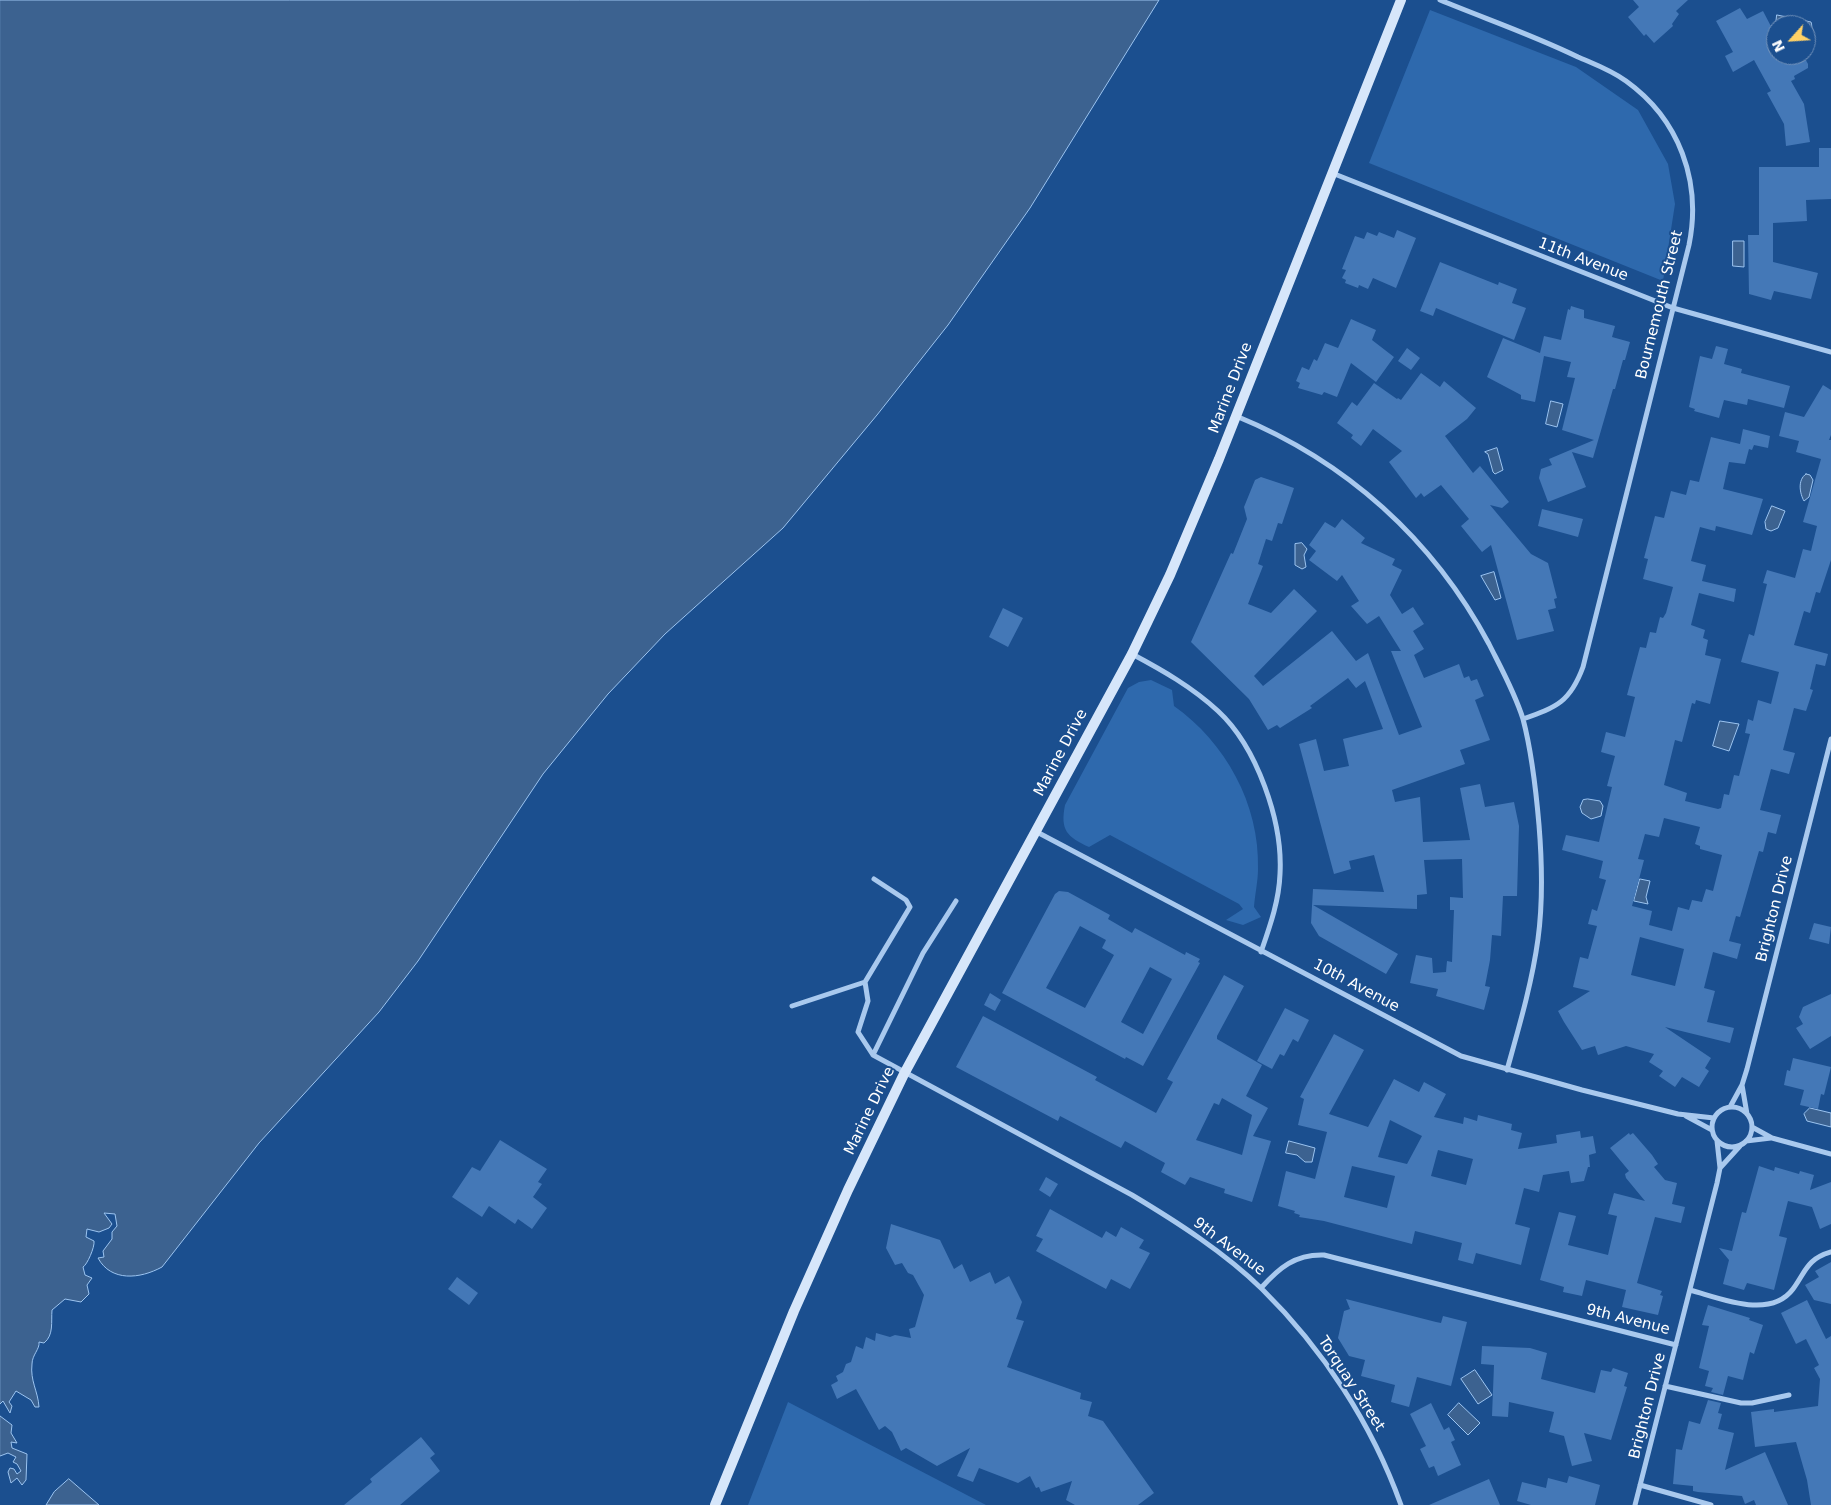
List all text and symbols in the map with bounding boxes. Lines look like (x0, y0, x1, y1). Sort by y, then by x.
north arrow (1766, 15, 1816, 65)
text: N (1769, 37, 1788, 55)
street label: Bournemouth Street (1633, 229, 1687, 381)
street label: 11th Avenue (1535, 235, 1631, 285)
street label: Marine Drive (1205, 340, 1257, 436)
street label: Marine Drive (1031, 706, 1091, 800)
street label: Brighton Drive (1753, 854, 1797, 964)
street label: 10th Avenue (1310, 956, 1402, 1016)
street label: Marine Drive (841, 1064, 899, 1158)
street label: 9th Avenue (1189, 1214, 1269, 1280)
street label: 9th Avenue (1584, 1301, 1672, 1339)
street label: Torquay Street (1314, 1333, 1388, 1435)
street label: Brighton Drive (1626, 1351, 1670, 1461)

